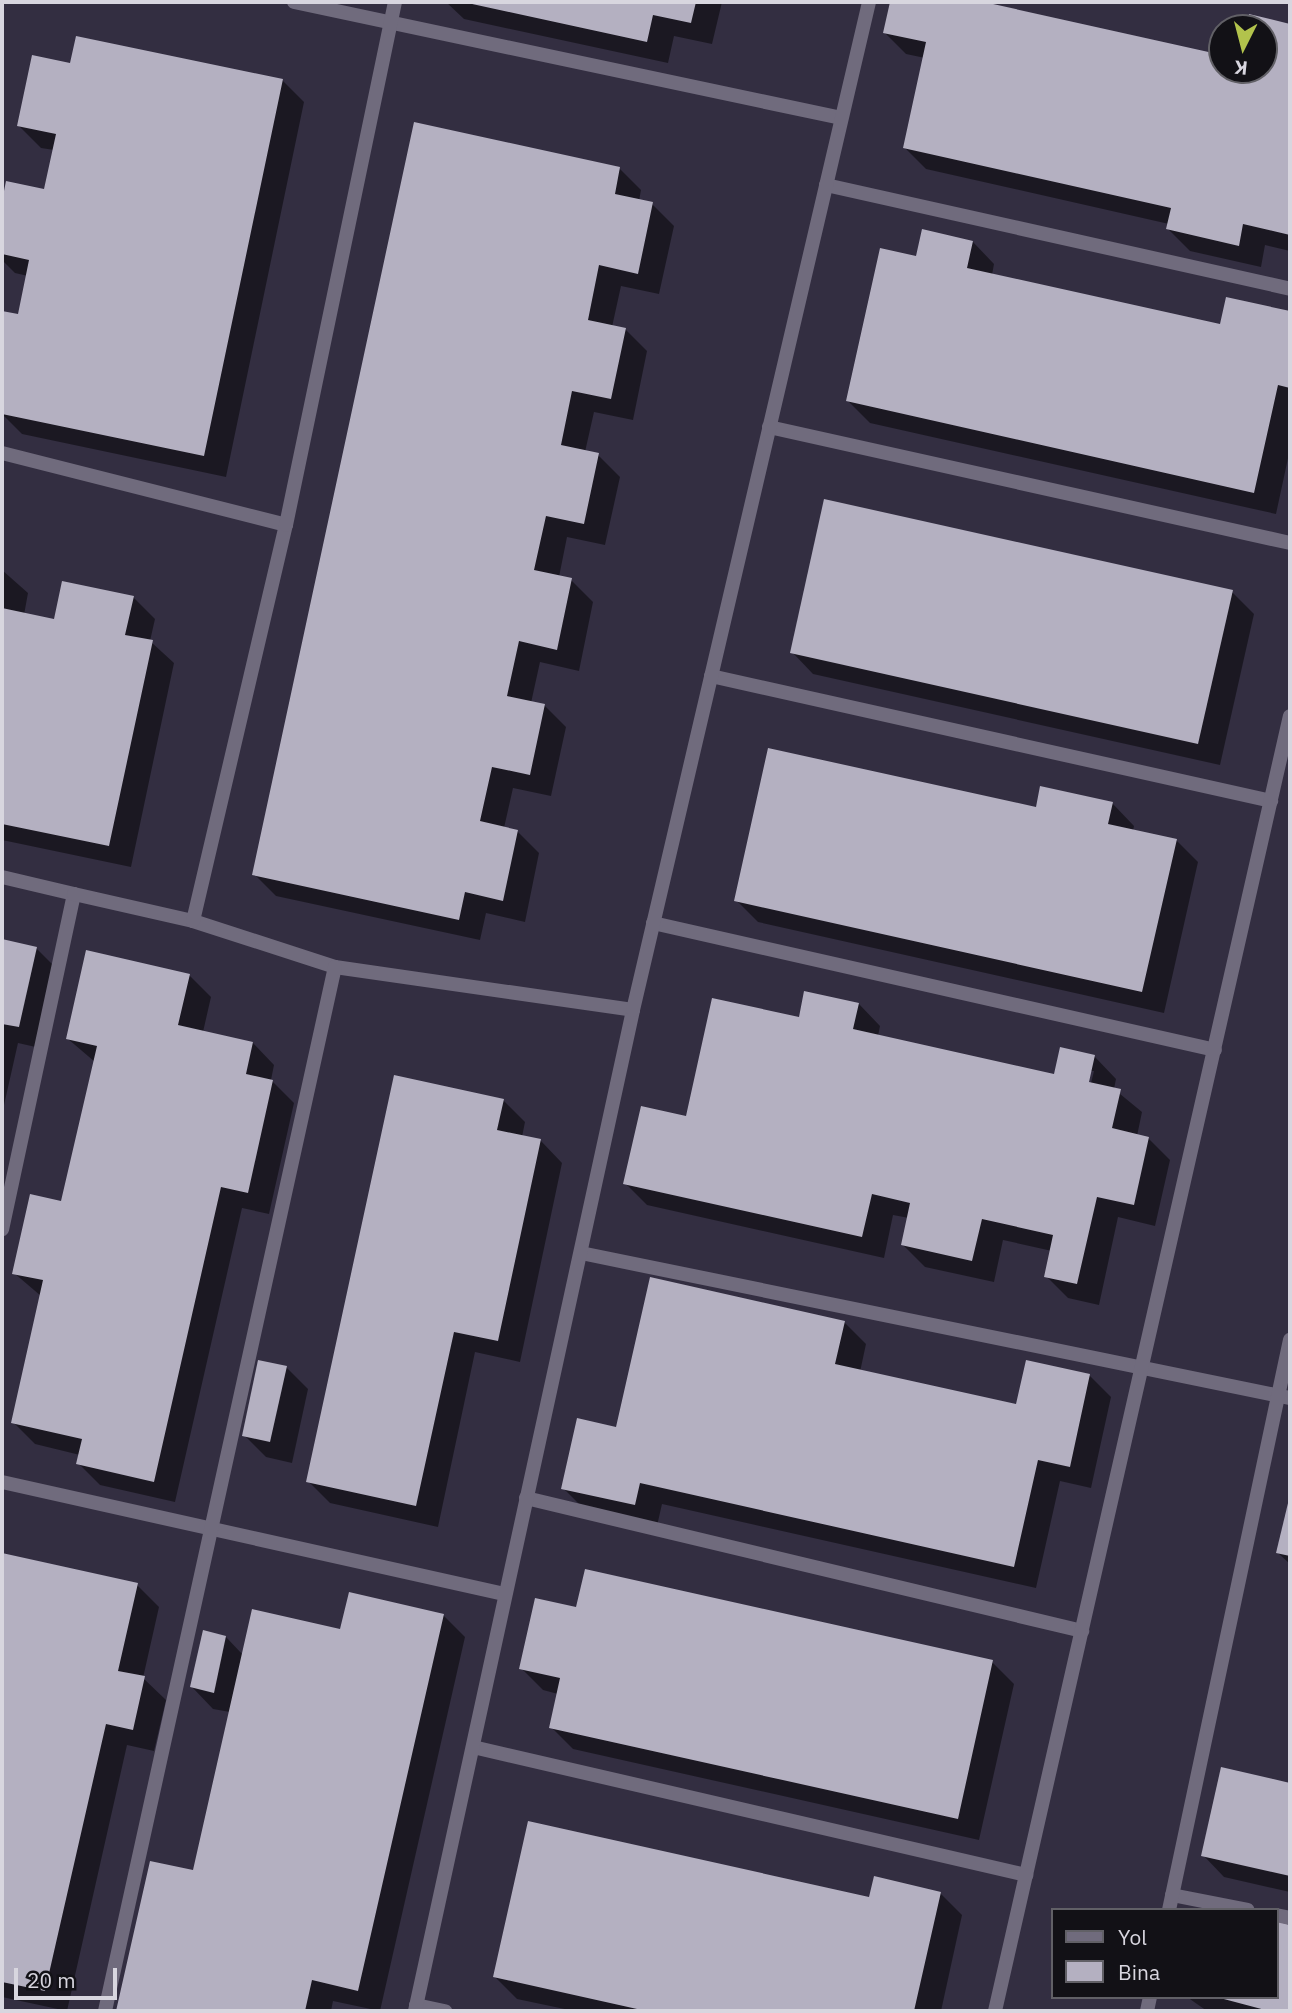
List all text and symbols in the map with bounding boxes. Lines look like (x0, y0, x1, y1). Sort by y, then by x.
north arrow (1208, 14, 1278, 84)
text: K (1233, 55, 1249, 81)
legend (1050, 1908, 1278, 1999)
text: Yol (1118, 1923, 1147, 1951)
scale bar (18, 1954, 121, 1998)
text: Bina (1118, 1958, 1160, 1986)
text: 20 m (27, 1966, 76, 1994)

